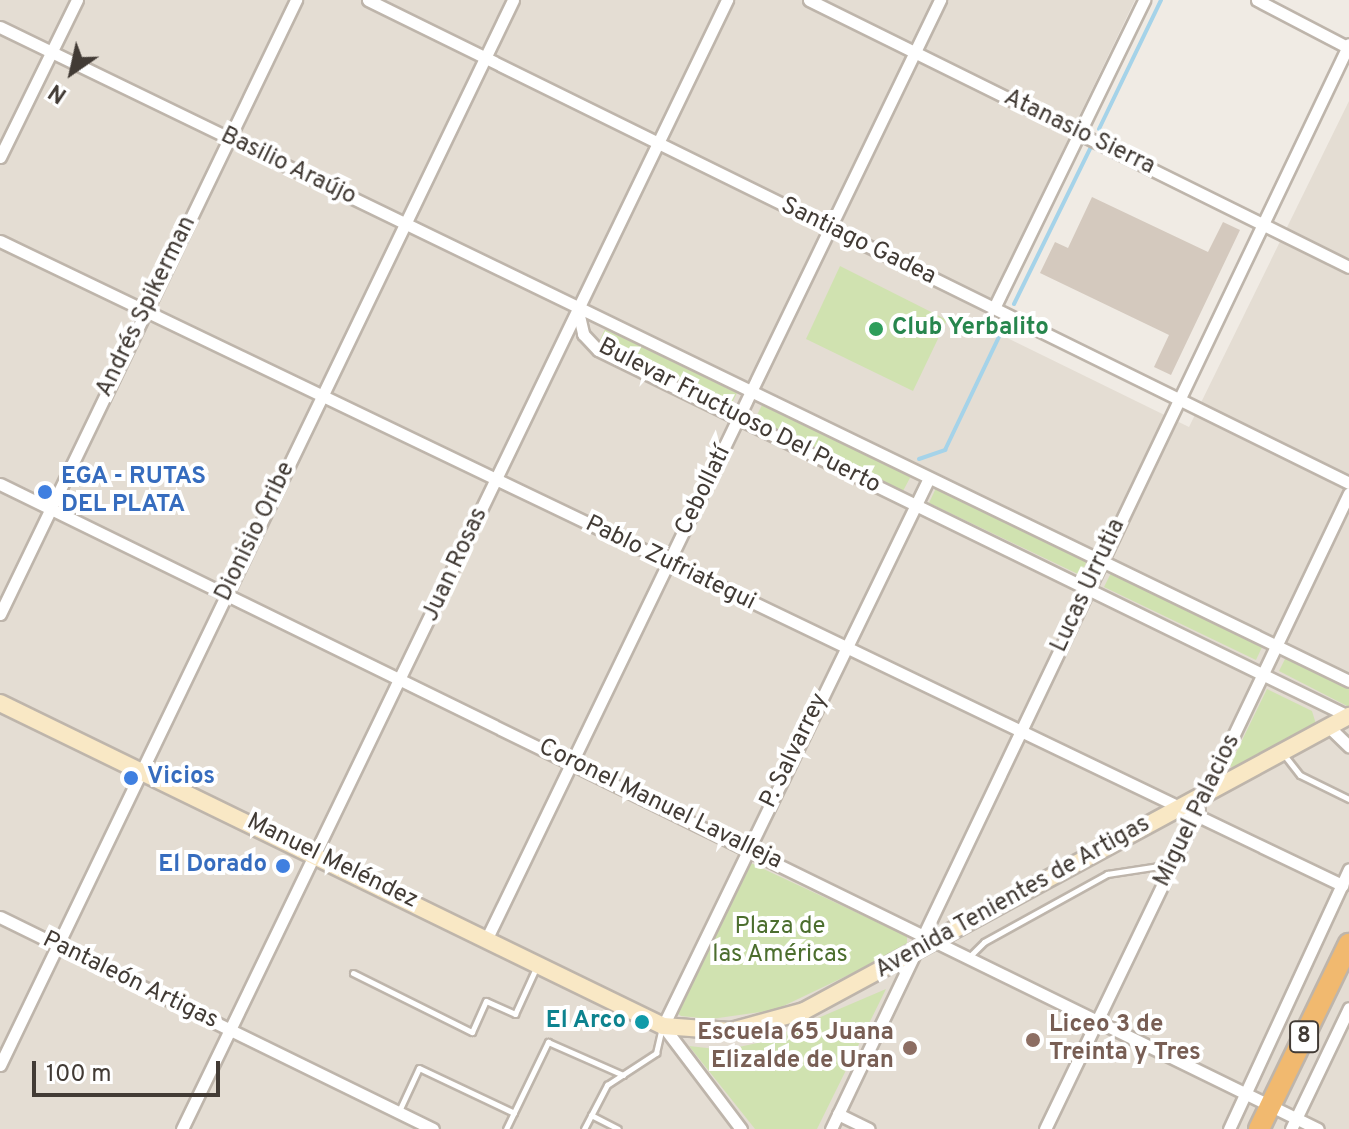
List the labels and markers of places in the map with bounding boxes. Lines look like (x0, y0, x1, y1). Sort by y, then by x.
place label: Club Yerbalito (892, 315, 1050, 343)
marker: Club Yerbalito (867, 320, 885, 338)
place label: EGA - RUTAS DEL PLATA (61, 464, 207, 520)
marker: EGA - RUTAS DEL PLATA (36, 483, 54, 501)
place label: Vicios (147, 764, 215, 792)
marker: Vicios (122, 769, 140, 787)
place label: El Dorado (158, 852, 267, 880)
marker: El Dorado (274, 857, 292, 875)
place label: El Arco (545, 1008, 626, 1036)
place label: Liceo 3 de Treinta y Tres (1049, 1012, 1201, 1068)
marker: El Arco (633, 1013, 651, 1031)
place label: Escuela 65 Juana Elizalde de Uran (697, 1020, 894, 1076)
marker: Liceo 3 de Treinta y Tres (1024, 1031, 1042, 1049)
marker: Escuela 65 Juana Elizalde de Uran (901, 1039, 919, 1057)

